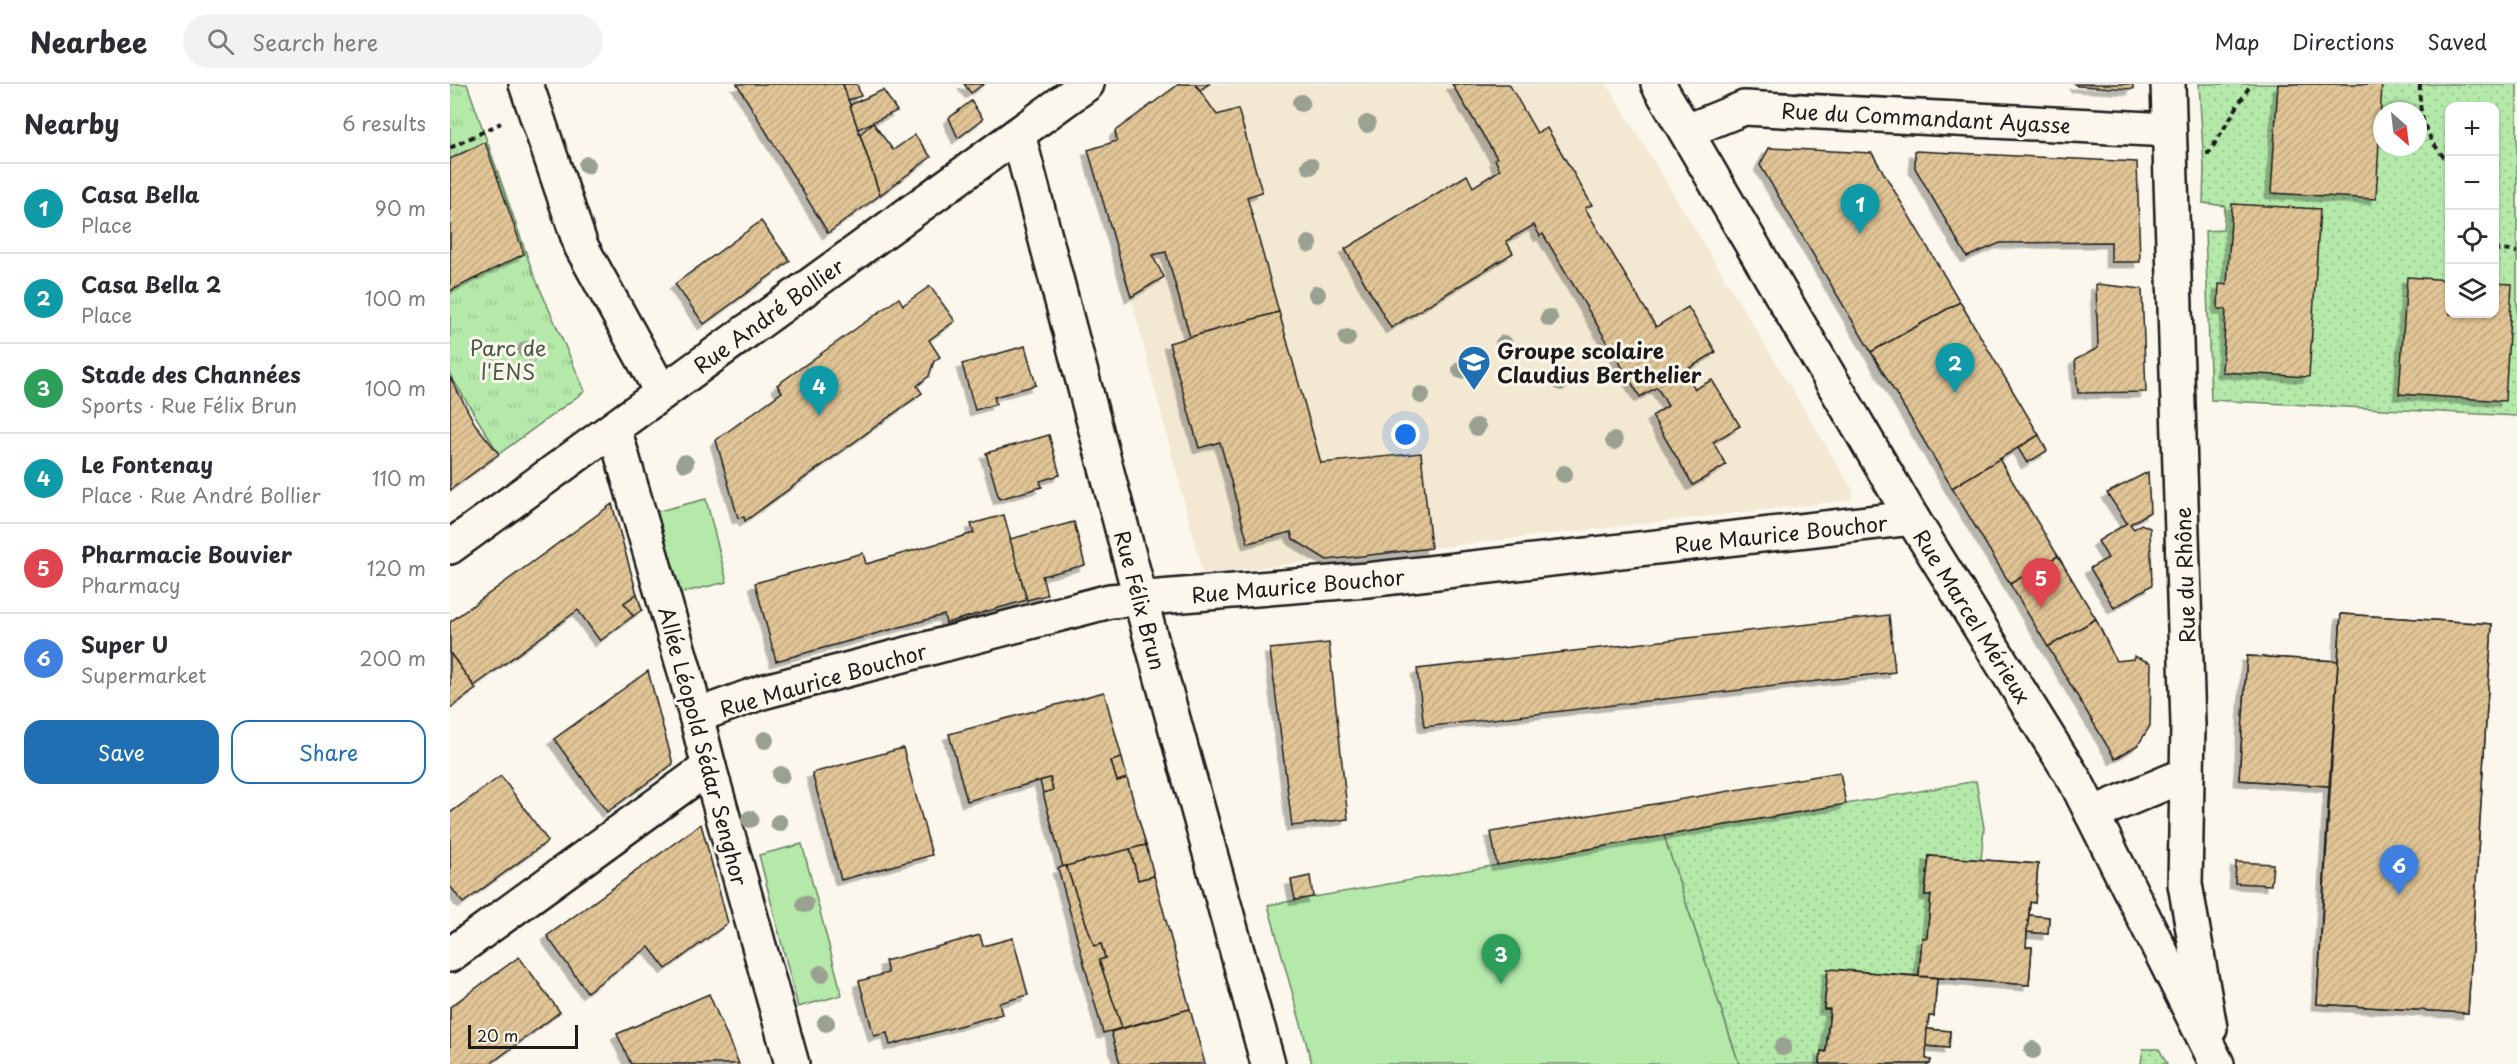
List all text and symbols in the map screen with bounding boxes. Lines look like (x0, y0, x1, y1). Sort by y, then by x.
search box (183, 14, 603, 68)
text: Nearbee (30, 20, 147, 63)
icon: search (204, 25, 237, 58)
text: Search here (252, 25, 378, 58)
text: Map (2214, 25, 2259, 57)
text: Directions (2292, 25, 2394, 57)
text: Saved (2427, 25, 2487, 57)
street label: Rue du Commandant Ayasse (1781, 93, 2071, 141)
north arrow (2373, 102, 2427, 156)
map controls (2445, 102, 2499, 318)
button: + (2445, 102, 2499, 156)
text: Nearby (24, 104, 119, 143)
text: 6 results (342, 108, 426, 138)
button: − (2445, 156, 2499, 210)
text: Casa Bella (81, 177, 200, 210)
pin: 1 (1840, 184, 1880, 234)
text: 1 (39, 193, 48, 223)
text: 90 m (375, 193, 426, 223)
text: Place (81, 210, 132, 240)
button: locate (2445, 210, 2499, 264)
street label: Rue André Bollier (686, 249, 850, 381)
button: layers (2445, 264, 2499, 318)
text: Casa Bella 2 (81, 267, 221, 300)
text: 2 (36, 283, 51, 313)
text: 100 m (365, 283, 426, 313)
text: Place (81, 300, 132, 330)
park label: Parc de l'ENS (470, 331, 546, 387)
place label: Groupe scolaire Claudius Berthelier (1497, 334, 1702, 390)
school or university icon: Groupe scolaire Claudius Berthelier (1456, 344, 1492, 391)
pin: 2 (1936, 344, 1974, 393)
text: Stade des Channées (81, 357, 301, 390)
pin: 4 (800, 366, 838, 416)
text: 3 (37, 373, 50, 403)
text: 100 m (365, 373, 426, 403)
text: Sports · Rue Félix Brun (81, 390, 297, 420)
your location (1391, 420, 1420, 449)
text: Le Fontenay (81, 447, 213, 480)
text: 4 (37, 463, 50, 493)
text: 110 m (372, 463, 426, 493)
text: Place · Rue André Bollier (81, 480, 321, 510)
street label: Rue Maurice Bouchor (1673, 506, 1889, 560)
street label: Rue du Rhône (2166, 506, 2202, 644)
street label: Rue Marcel Mérieux (1906, 523, 2040, 709)
street label: Rue Félix Brun (1107, 527, 1175, 673)
text: Pharmacie Bouvier (81, 537, 292, 570)
text: 5 (37, 553, 50, 583)
text: 120 m (367, 553, 426, 583)
pin: 5 (2022, 558, 2060, 608)
street label: Rue Maurice Bouchor (1190, 560, 1406, 610)
text: Pharmacy (81, 570, 181, 600)
street label: Allée Léopold Sédar Senghor (651, 603, 757, 889)
text: Super U (81, 627, 168, 660)
street label: Rue Maurice Bouchor (716, 634, 930, 724)
text: 6 (36, 643, 51, 673)
text: 200 m (359, 643, 426, 673)
text: Supermarket (81, 660, 207, 690)
button: Save (24, 720, 219, 784)
button: Share (231, 720, 426, 784)
pin: 6 (2380, 846, 2418, 895)
pin: 3 (1482, 934, 1520, 984)
scale bar (468, 1022, 578, 1050)
text: 20 m (477, 1023, 518, 1047)

